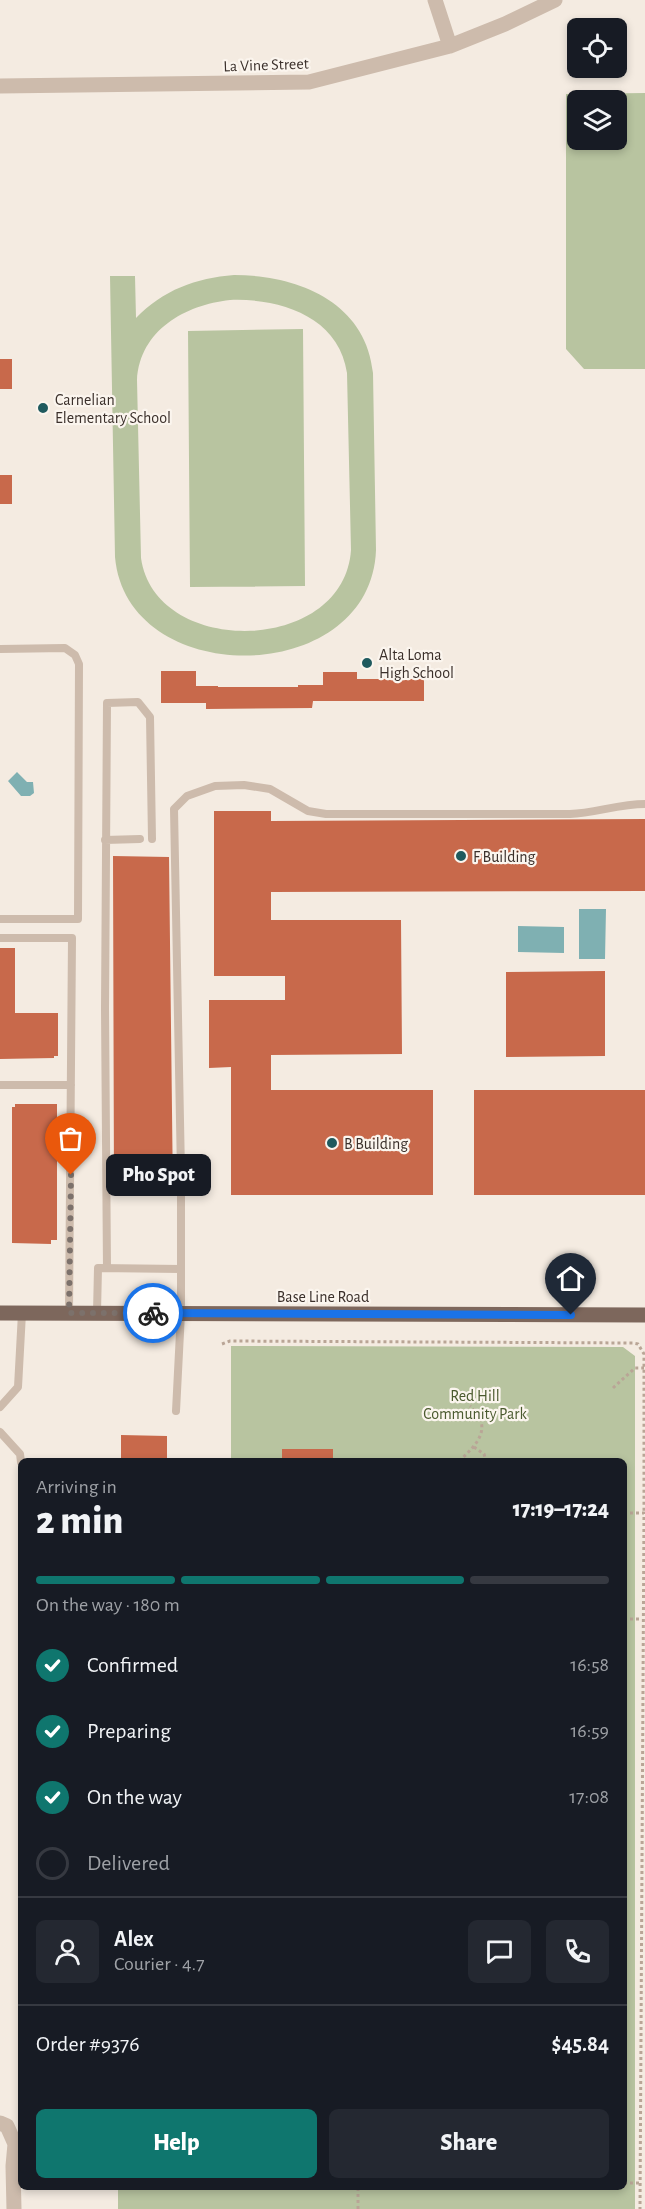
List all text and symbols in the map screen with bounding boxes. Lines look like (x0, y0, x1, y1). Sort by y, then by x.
map controls (567, 18, 627, 150)
button: locate (567, 18, 627, 78)
street label: La Vine Street (223, 56, 309, 74)
button: layers (567, 90, 627, 150)
place label: Carnelian Elementary School (55, 392, 171, 427)
marker: Carnelian Elementary School (36, 401, 50, 415)
place label: Alta Loma High School (379, 647, 454, 681)
marker: Alta Loma High School (360, 656, 374, 670)
marker: F Building (454, 849, 468, 863)
place label: F Building (473, 849, 536, 865)
pin (45, 1113, 96, 1175)
icon: bag (54, 1122, 87, 1155)
marker: B Building (325, 1136, 339, 1150)
place label: B Building (344, 1136, 408, 1152)
callout: Pho Spot (107, 1154, 212, 1196)
text: Pho Spot (122, 1165, 195, 1185)
pin (545, 1253, 596, 1315)
icon: home (554, 1262, 587, 1295)
courier (123, 1283, 183, 1343)
street label: Base Line Road (277, 1289, 369, 1305)
icon: bike (137, 1297, 170, 1330)
park label: Red Hill Community Park (423, 1388, 527, 1423)
text: Arriving in (36, 1477, 117, 1497)
text: 17:19–17:24 (513, 1498, 609, 1520)
text: 2 min (36, 1502, 123, 1541)
text: On the way · 180 m (36, 1595, 180, 1615)
icon: check (36, 1649, 69, 1682)
text: Confirmed (87, 1654, 178, 1676)
text: 16:58 (570, 1655, 609, 1675)
icon: check (36, 1715, 69, 1748)
text: Preparing (87, 1720, 171, 1742)
text: 16:59 (570, 1721, 609, 1741)
icon: check (36, 1781, 69, 1814)
text: On the way (87, 1786, 182, 1808)
text: 17:08 (569, 1787, 609, 1807)
text: Delivered (87, 1852, 170, 1874)
button: person (36, 1920, 99, 1983)
button: chat (468, 1920, 531, 1983)
button: phone (546, 1920, 609, 1983)
text: Alex (114, 1928, 154, 1950)
text: Courier · 4.7 (114, 1954, 205, 1974)
text: Order #9376 (36, 2033, 140, 2055)
text: $45.84 (552, 2033, 609, 2055)
button: Help (36, 2109, 317, 2178)
button: Share (329, 2109, 609, 2178)

